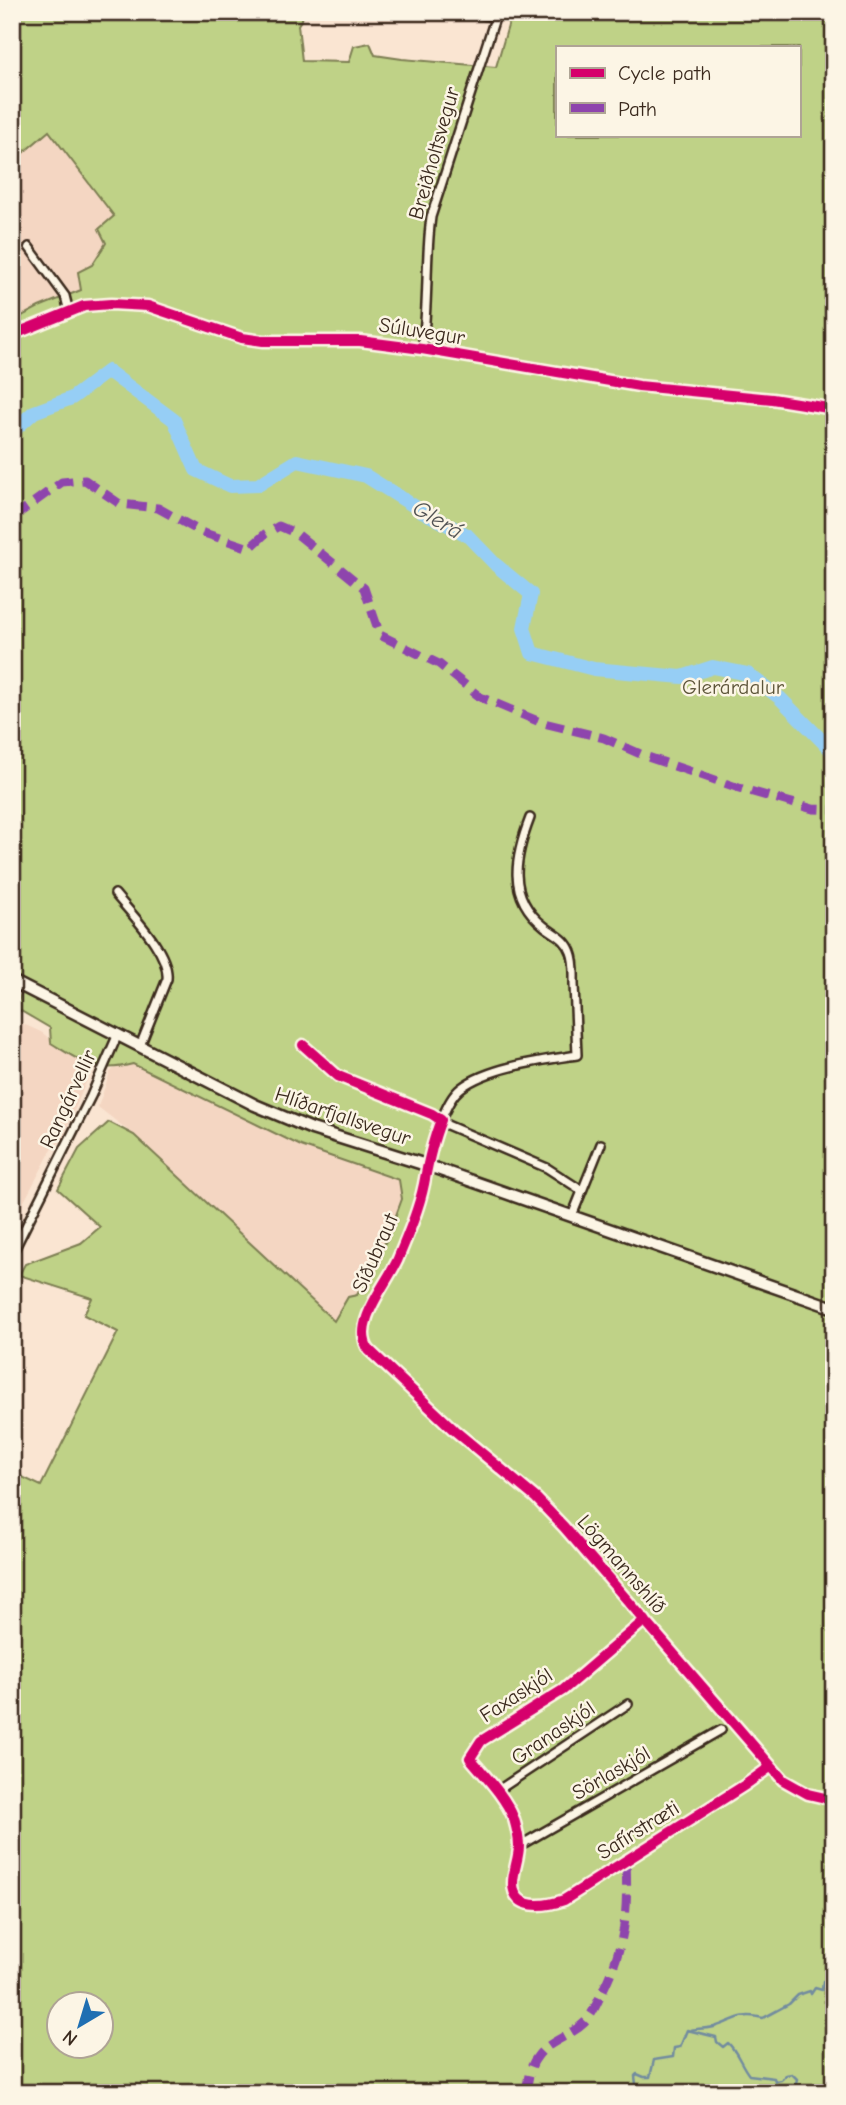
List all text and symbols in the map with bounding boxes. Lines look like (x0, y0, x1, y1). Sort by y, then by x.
legend (556, 46, 800, 136)
text: Cycle path (618, 61, 711, 85)
street label: Breiðholtsvegur (404, 83, 465, 222)
text: Path (618, 97, 657, 121)
street label: Súluvegur (377, 312, 467, 350)
water label: Glerá (408, 494, 468, 545)
park label: Glerárdalur (682, 675, 785, 699)
street label: Rangárvellir (35, 1045, 102, 1152)
street label: Hlíðarfjallsvegur (272, 1081, 415, 1151)
street label: Síðubraut (347, 1209, 403, 1296)
street label: Lögmannshlíð (573, 1510, 671, 1618)
street label: Faxaskjól (475, 1663, 557, 1727)
street label: Granaskjól (507, 1696, 599, 1770)
street label: Sörlaskjól (568, 1741, 654, 1805)
street label: Safírstræti (593, 1795, 683, 1865)
north arrow (46, 1990, 116, 2060)
text: N (58, 2025, 82, 2050)

